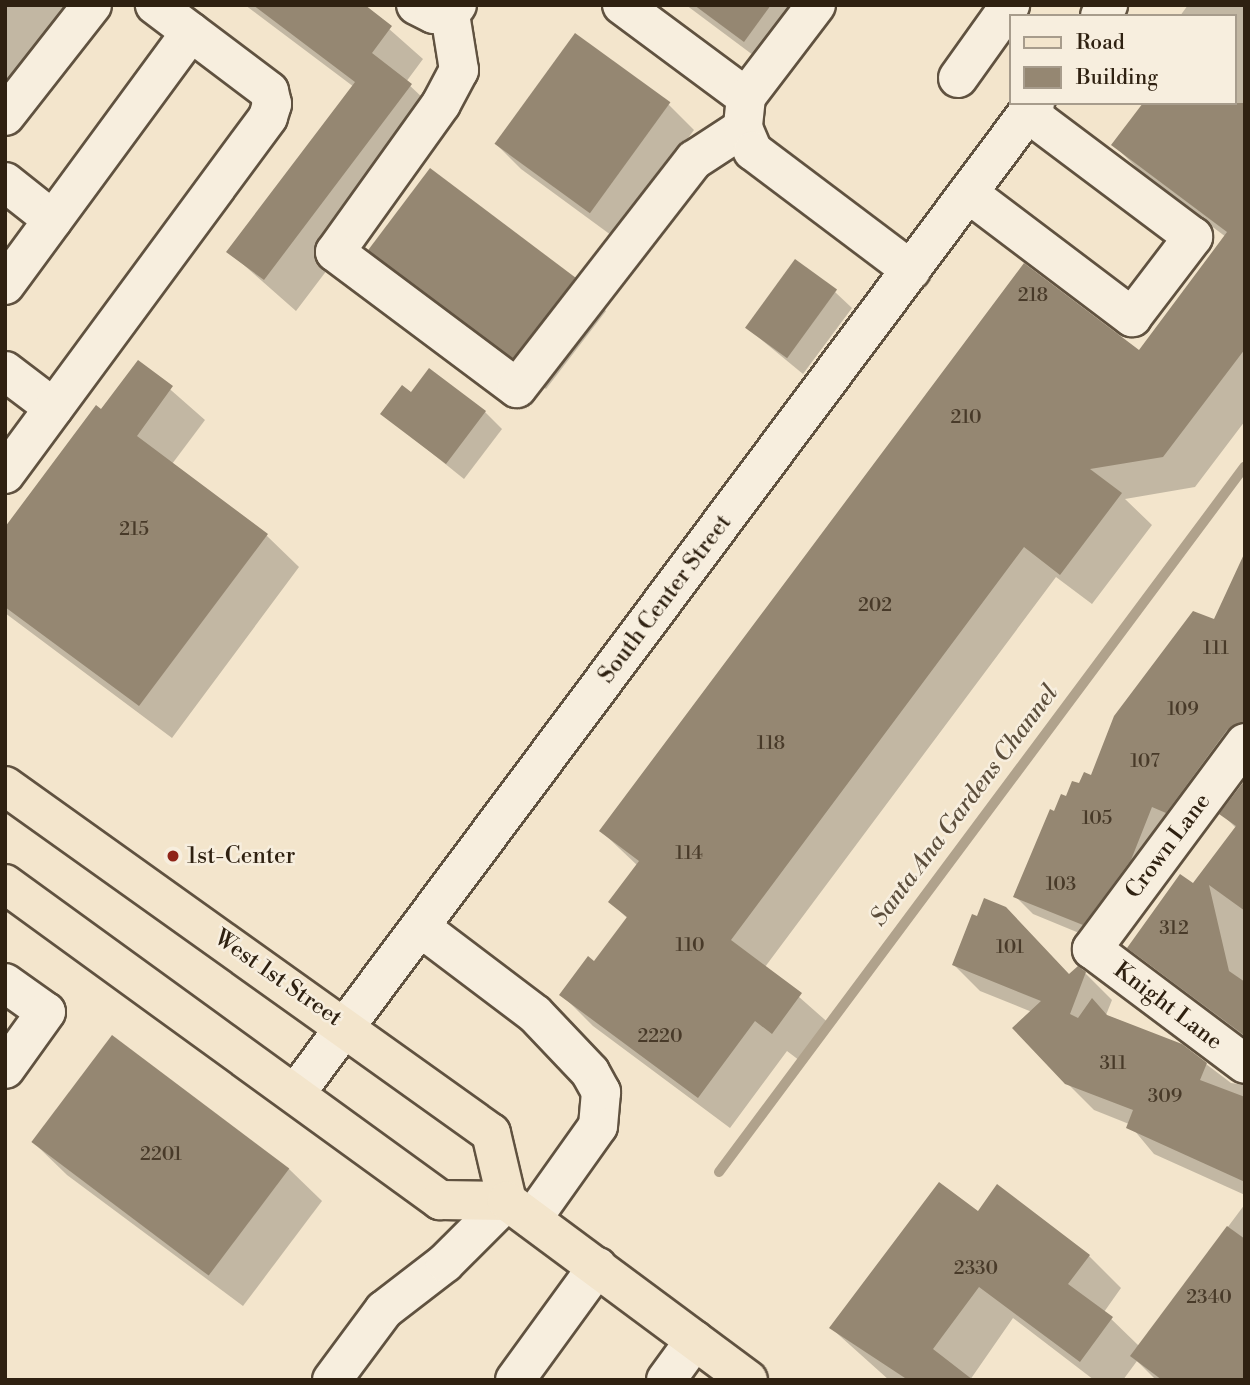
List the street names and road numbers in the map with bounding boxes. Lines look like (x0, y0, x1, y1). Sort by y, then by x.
street label: South Center Street (593, 509, 737, 689)
street label: Crown Lane (1120, 788, 1216, 904)
street label: West 1st Street (209, 924, 347, 1032)
street label: Knight Lane (1108, 956, 1228, 1056)

